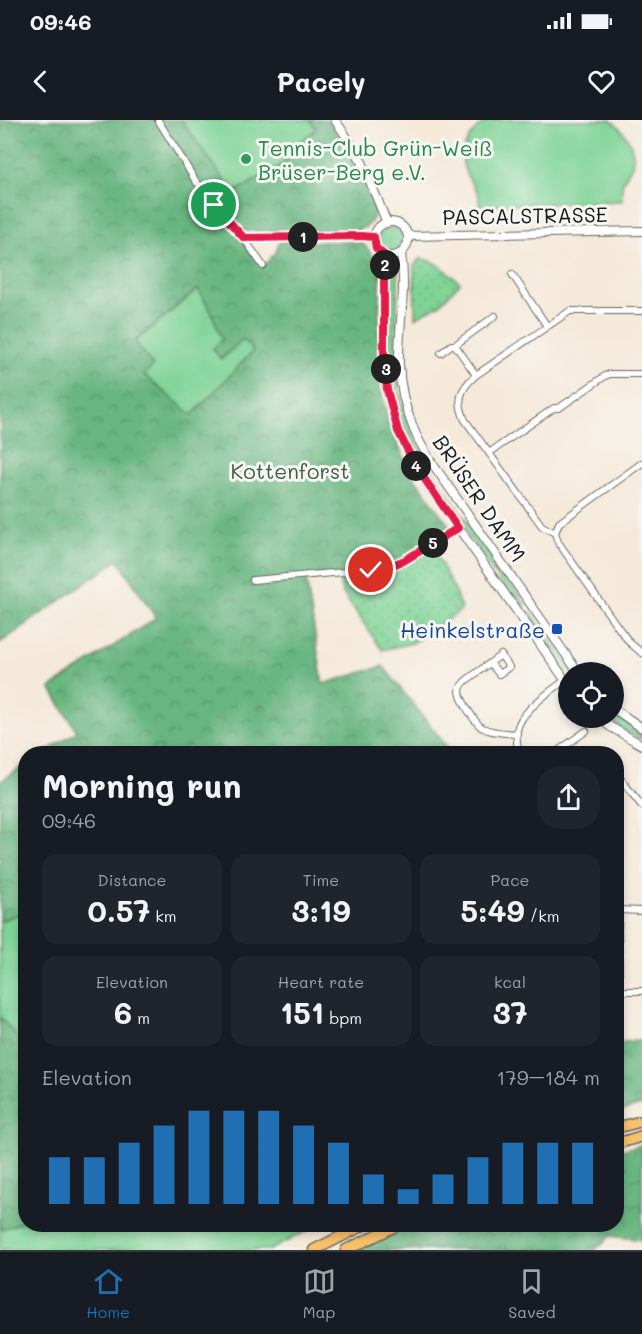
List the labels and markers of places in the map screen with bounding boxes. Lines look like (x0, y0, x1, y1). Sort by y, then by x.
place label: Tennis-Club Grün-Weiß Brüser-Berg e.V. (258, 134, 493, 185)
marker: Tennis-Club Grün-Weiß Brüser-Berg e.V. (239, 152, 253, 166)
pin (188, 179, 239, 230)
pin: 1 (288, 222, 318, 252)
pin: 2 (370, 250, 400, 280)
pin: 3 (371, 354, 401, 384)
pin: 4 (401, 451, 431, 481)
pin: 5 (418, 528, 448, 558)
pin (345, 544, 396, 595)
place label: Heinkelstraße (400, 616, 545, 643)
marker: Heinkelstraße (550, 622, 564, 636)

